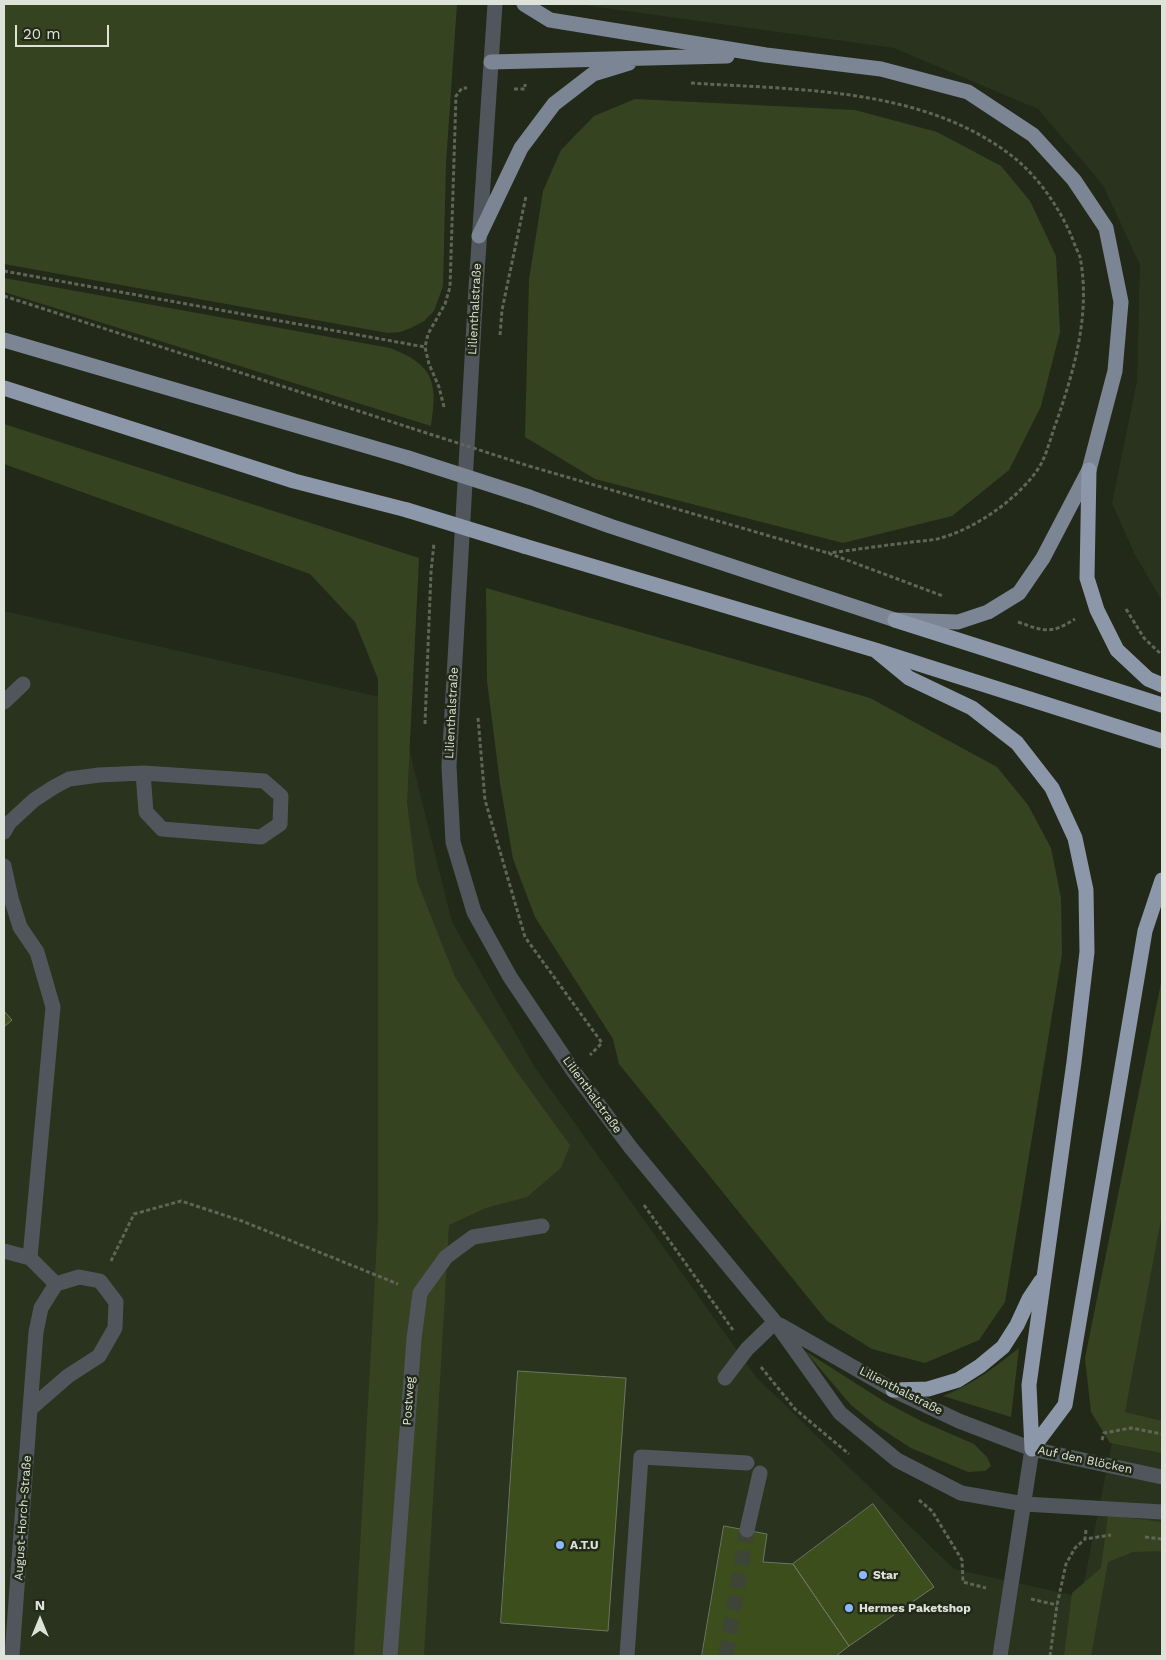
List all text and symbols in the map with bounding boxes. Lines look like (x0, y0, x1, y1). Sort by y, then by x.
scale bar (18, 15, 111, 47)
text: 20 m (23, 25, 61, 43)
street label: Lilienthalstraße (465, 263, 485, 355)
street label: Lilienthalstraße (442, 667, 462, 759)
street label: Lilienthalstraße (559, 1054, 625, 1136)
street label: Lilienthalstraße (857, 1364, 945, 1418)
street label: Postweg (400, 1376, 418, 1426)
street label: Auf den Blöcken (1036, 1443, 1134, 1477)
street label: August-Horch-Straße (11, 1455, 35, 1581)
place label: A.T.U (570, 1538, 598, 1552)
marker: A.T.U (554, 1539, 566, 1551)
place label: Star (873, 1568, 898, 1582)
marker: Star (857, 1569, 869, 1581)
north arrow (15, 1595, 65, 1645)
text: N (35, 1597, 45, 1613)
place label: Hermes Paketshop (859, 1601, 971, 1615)
marker: Hermes Paketshop (843, 1602, 855, 1614)

